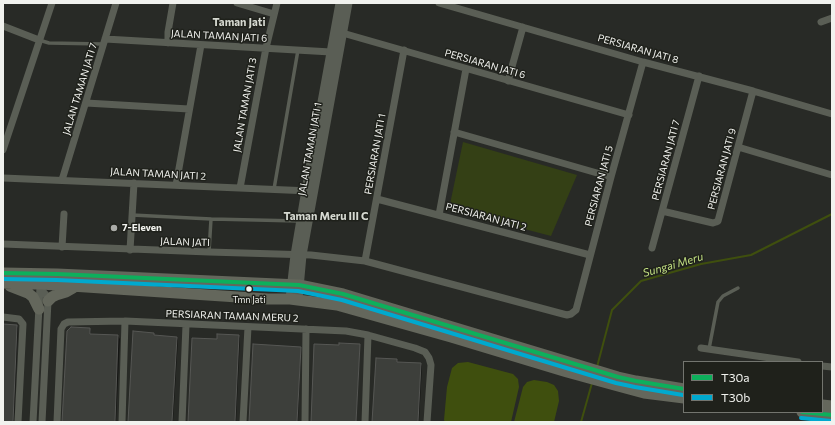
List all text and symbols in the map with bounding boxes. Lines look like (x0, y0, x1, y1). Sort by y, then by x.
district label: Taman Jati (212, 15, 266, 29)
street label: JALAN TAMAN JATI 6 (171, 27, 267, 45)
street label: PERSIARAN JATI 8 (596, 32, 680, 66)
street label: JALAN TAMAN JATI 7 (60, 42, 100, 136)
street label: PERSIARAN JATI 6 (443, 47, 527, 81)
street label: JALAN TAMAN JATI 3 (231, 57, 259, 153)
street label: JALAN TAMAN JATI 1 (296, 101, 324, 197)
street label: PERSIARAN JATI 1 (362, 113, 388, 195)
street label: PERSIARAN JATI 7 (649, 118, 683, 202)
street label: PERSIARAN JATI 9 (705, 127, 739, 211)
street label: PERSIARAN JATI 5 (582, 144, 616, 228)
street label: JALAN TAMAN JATI 2 (110, 165, 206, 183)
street label: PERSIARAN JATI 2 (444, 200, 528, 234)
district label: Taman Meru III C (283, 209, 369, 223)
place label: 7-Eleven (122, 222, 162, 234)
marker: 7-Eleven (109, 223, 119, 233)
street label: JALAN JATI (160, 235, 210, 249)
water label: Sungai Meru (641, 250, 705, 280)
marker: Tmn Jati (244, 284, 254, 294)
place label: Tmn Jati (232, 295, 266, 305)
street label: PERSIARAN TAMAN MERU 2 (165, 308, 299, 324)
legend (683, 361, 823, 413)
text: T30a (721, 370, 750, 384)
text: T30b (721, 390, 750, 404)

